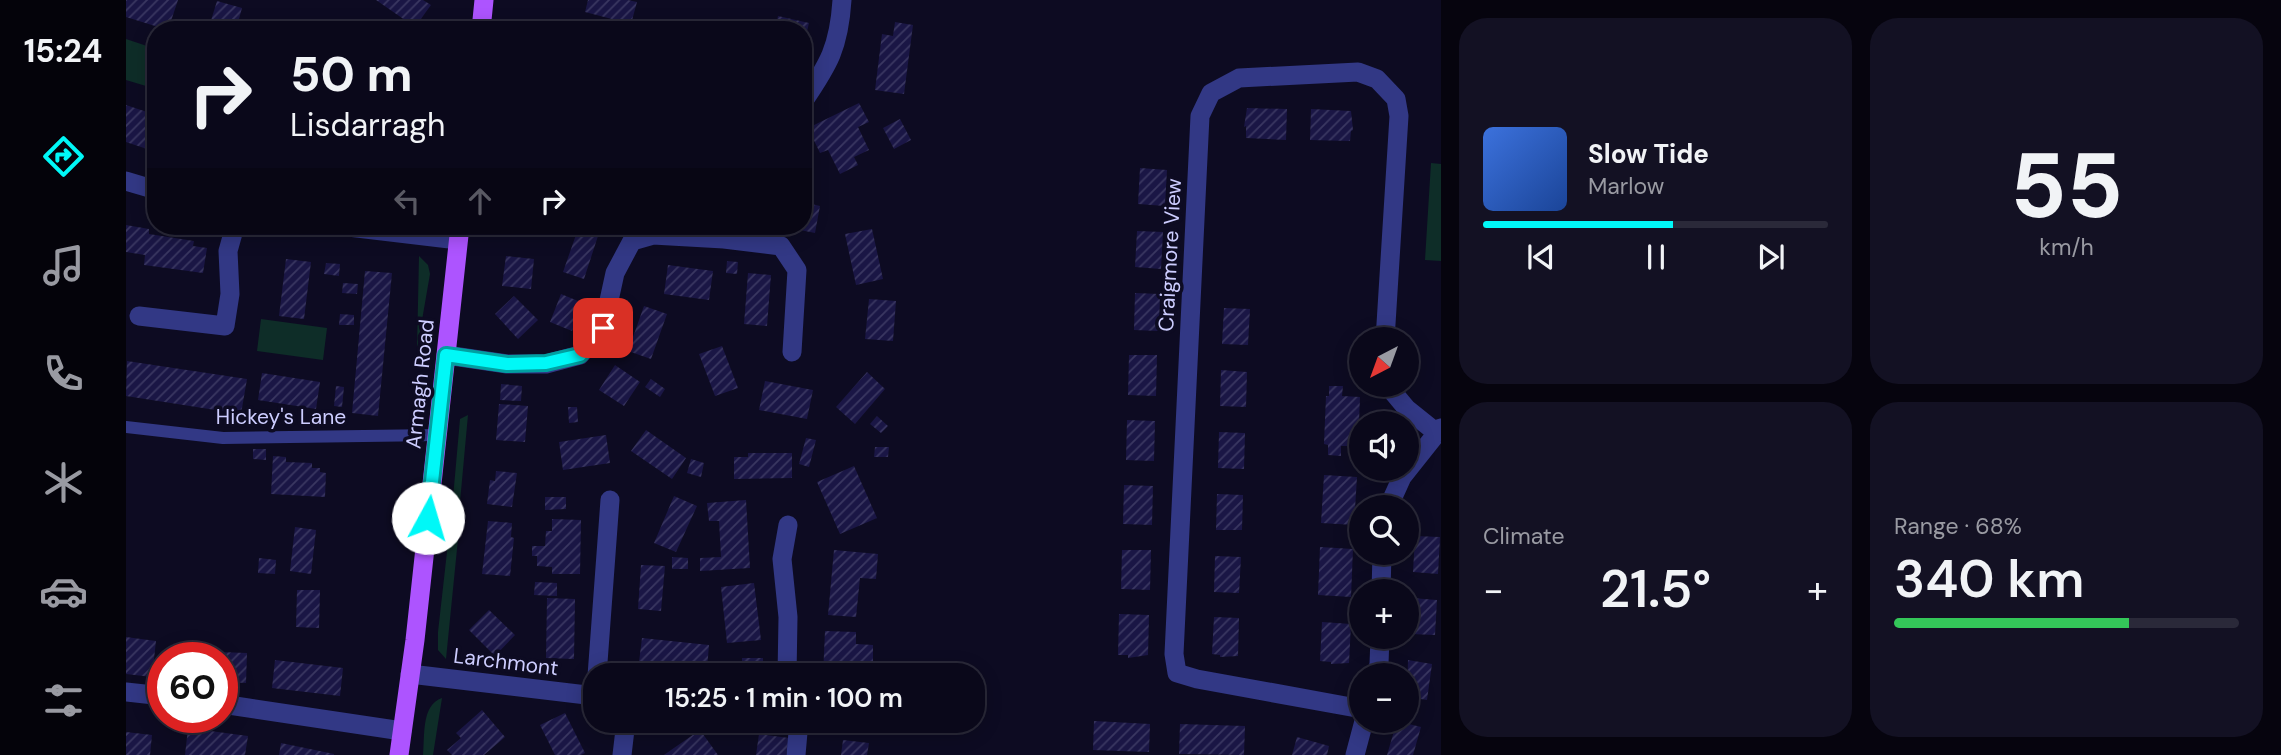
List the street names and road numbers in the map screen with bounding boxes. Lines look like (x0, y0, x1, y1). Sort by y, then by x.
street label: Craigmore View (1152, 178, 1188, 332)
street label: Armagh Road (399, 318, 441, 450)
street label: Hickey's Lane (216, 403, 346, 431)
street label: Larchmont (452, 642, 560, 682)

